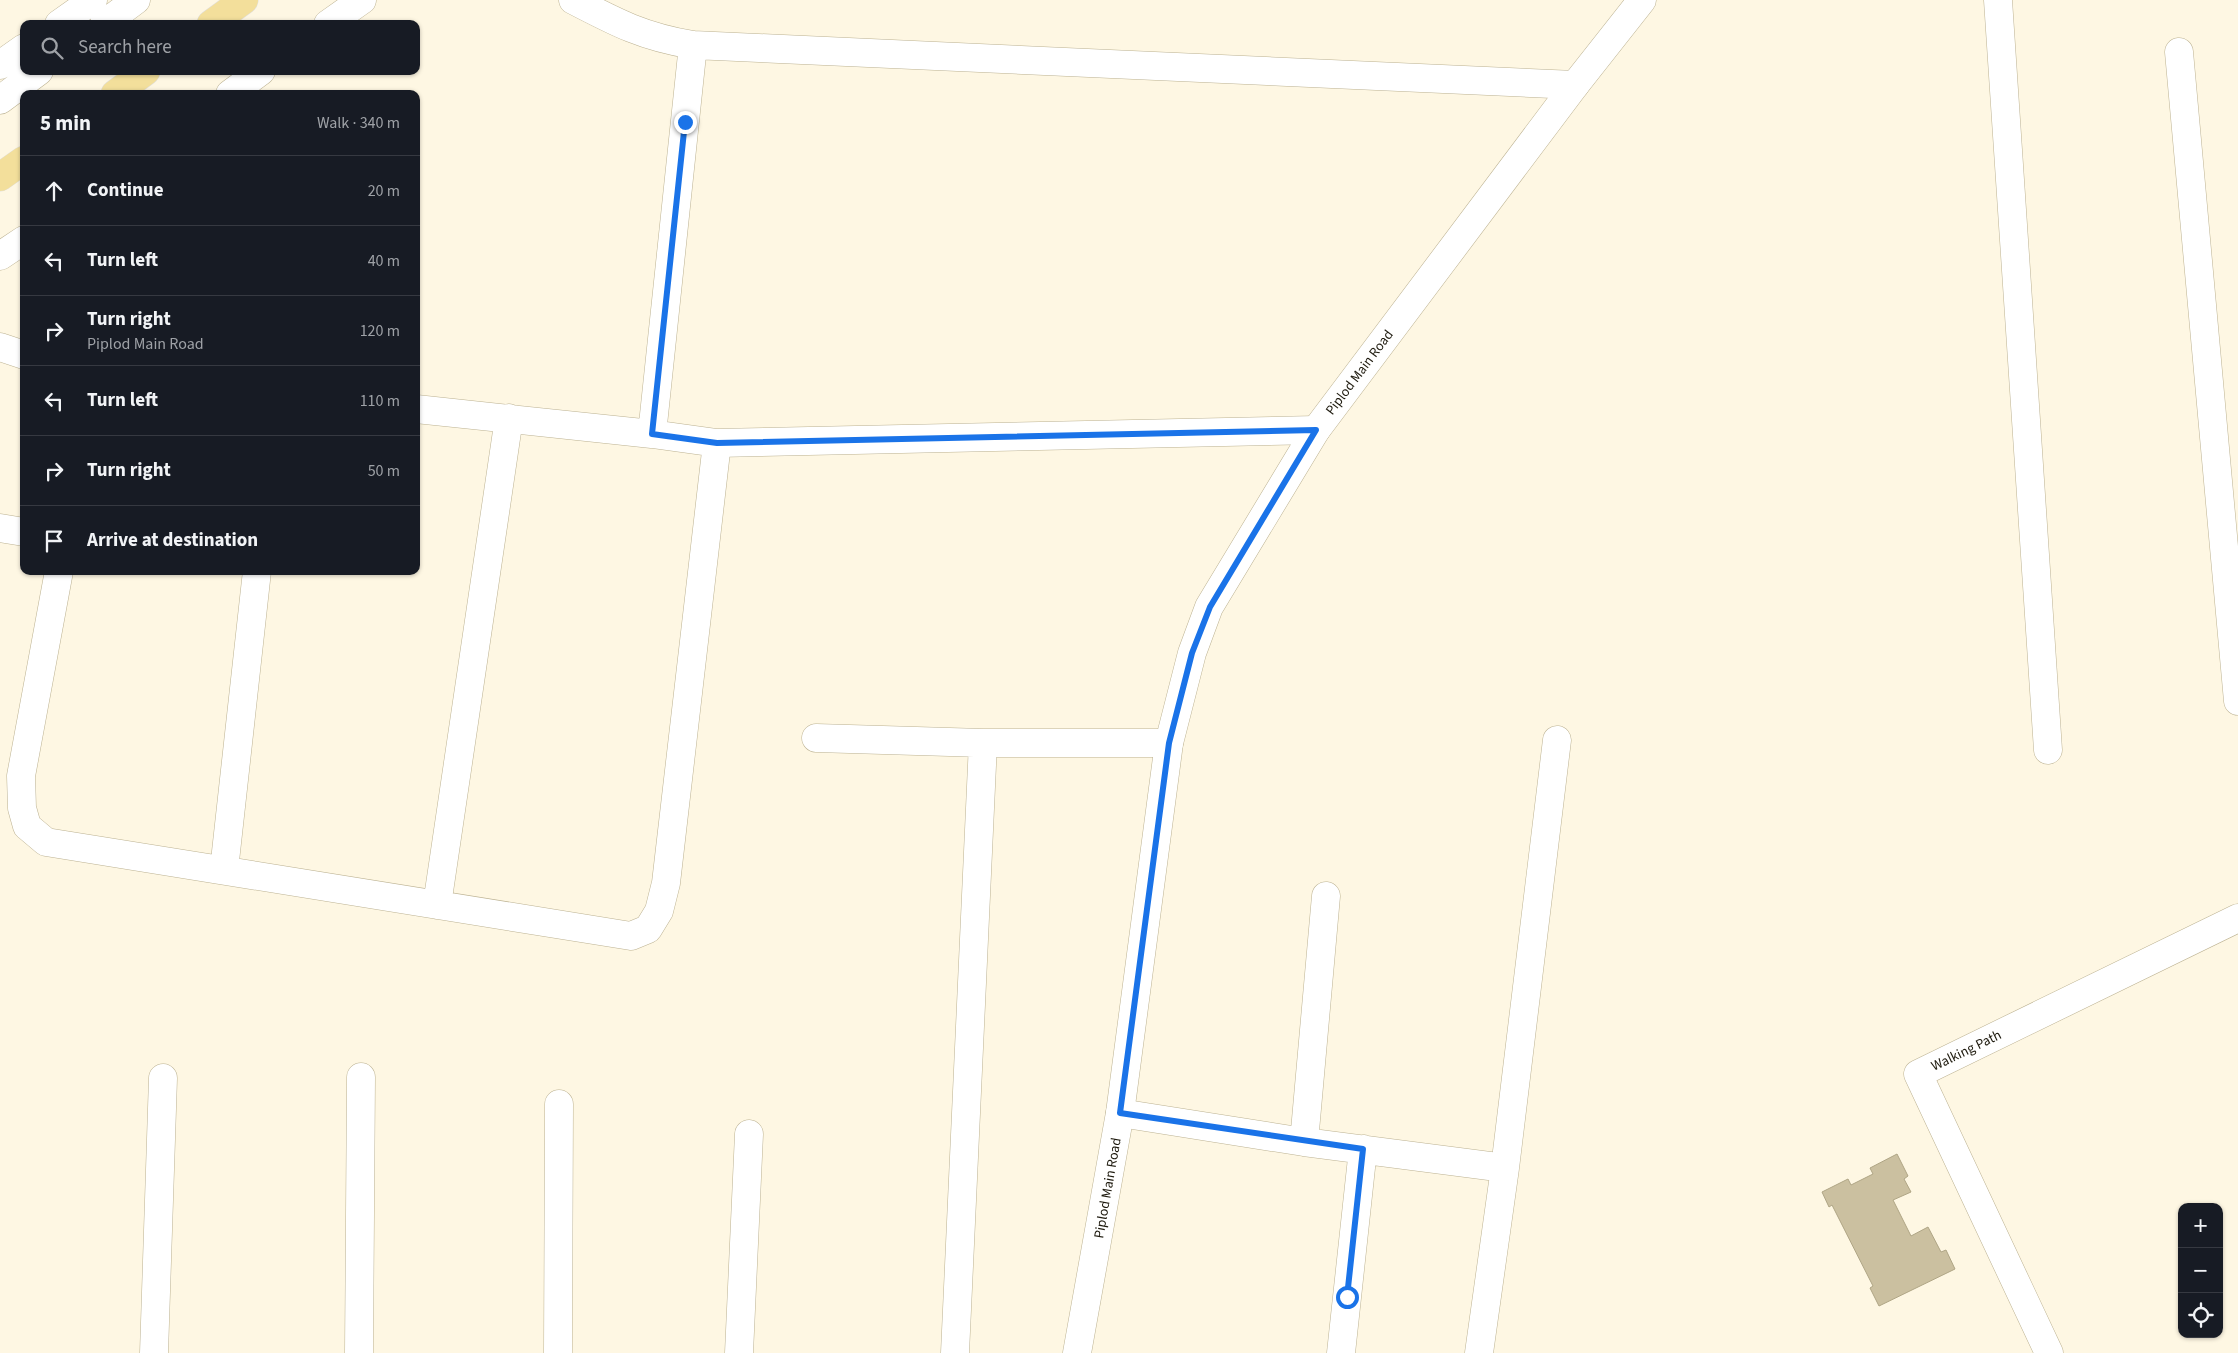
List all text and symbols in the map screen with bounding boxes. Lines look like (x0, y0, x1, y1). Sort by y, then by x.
search box (20, 20, 420, 75)
icon: search (38, 34, 66, 62)
text: Search here (78, 34, 172, 61)
text: 5 min (40, 108, 91, 138)
route end (674, 111, 697, 134)
text: Walk · 340 m (317, 112, 400, 134)
icon: ahead (40, 177, 68, 205)
text: Continue (87, 177, 164, 204)
text: 20 m (368, 180, 400, 202)
icon: left (40, 247, 68, 275)
text: Turn left (87, 247, 158, 274)
text: 40 m (368, 250, 400, 272)
text: Turn right (87, 306, 171, 333)
icon: right (40, 317, 68, 345)
text: 120 m (360, 320, 400, 342)
street label: Piplod Main Road (1321, 326, 1398, 419)
text: Piplod Main Road (87, 333, 204, 355)
icon: left (40, 387, 68, 415)
text: Turn left (87, 387, 158, 414)
text: 110 m (360, 390, 400, 412)
icon: right (40, 457, 68, 485)
text: Turn right (87, 457, 171, 484)
text: 50 m (368, 460, 400, 482)
icon: arrive (40, 527, 68, 555)
text: Arrive at destination (87, 527, 258, 554)
street label: Walking Path (1928, 1025, 2005, 1077)
street label: Piplod Main Road (1089, 1136, 1127, 1240)
map controls (2178, 1203, 2223, 1338)
button: + (2178, 1203, 2223, 1248)
button: − (2178, 1248, 2223, 1293)
route start (1336, 1286, 1359, 1309)
button: locate (2178, 1293, 2223, 1338)

